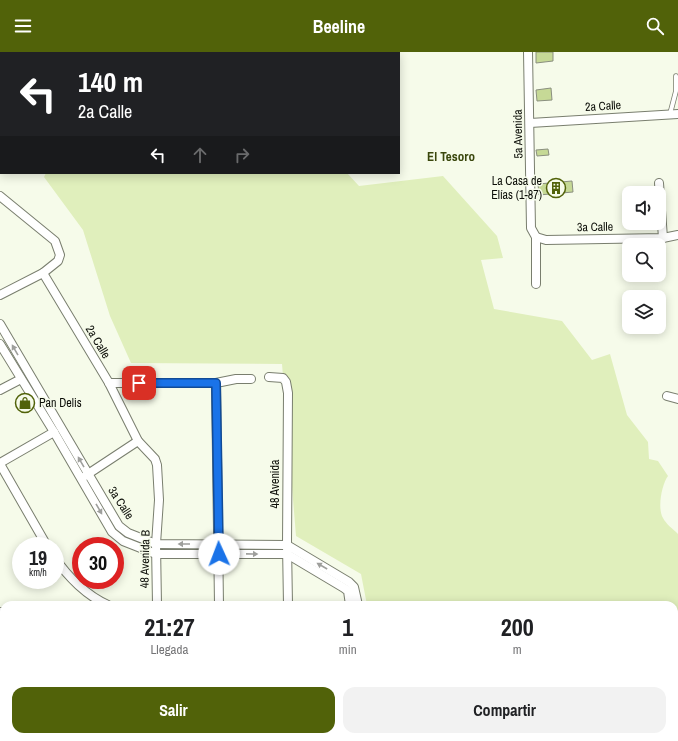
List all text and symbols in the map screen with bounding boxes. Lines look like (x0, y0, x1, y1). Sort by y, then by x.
text: Beeline (313, 14, 365, 39)
icon: menu (12, 15, 34, 37)
icon: search (644, 15, 666, 37)
text: 140 m (78, 63, 143, 101)
icon: left (12, 68, 64, 120)
street label: 2a Calle (585, 97, 621, 115)
text: 2a Calle (78, 99, 132, 124)
street label: 5a Avenida (510, 109, 526, 159)
icon: left (147, 144, 169, 166)
icon: ahead (189, 144, 211, 166)
icon: right (231, 144, 253, 166)
district label: El Tesoro (427, 148, 475, 165)
place label: La Casa de Elías (1-87) (491, 173, 542, 203)
building icon: La Casa de Elías (1-87) (545, 177, 567, 199)
map controls (622, 186, 666, 334)
button: sound (622, 186, 666, 230)
street label: 3a Calle (577, 219, 613, 235)
button: search (622, 238, 666, 282)
button: layers (622, 290, 666, 334)
street label: 2a Calle (82, 322, 114, 362)
one-way arrow (12, 344, 19, 356)
pin (122, 366, 156, 400)
icon: arrive (128, 372, 150, 394)
shop icon: Pan Delis (14, 392, 36, 414)
place label: Pan Delis (39, 395, 82, 411)
one-way arrow (78, 456, 85, 468)
street label: 48 Avenida (267, 459, 283, 509)
street label: 3a Calle (104, 484, 138, 522)
one-way arrow (95, 503, 102, 515)
street label: 48 Avenida B (136, 529, 154, 588)
position arrow (198, 533, 240, 575)
speed limit sign: 30 (72, 537, 124, 589)
one-way arrow (178, 541, 190, 548)
text: 19 (29, 544, 47, 571)
one-way arrow (246, 551, 259, 557)
one-way arrow (316, 562, 328, 569)
text: km/h (29, 566, 47, 579)
text: 21:27 (144, 611, 195, 643)
text: 1 (342, 611, 353, 643)
text: 200 (501, 611, 534, 643)
text: Llegada (150, 641, 188, 658)
text: min (339, 641, 357, 658)
text: m (513, 641, 522, 658)
button: Salir (12, 687, 335, 733)
button: Compartir (343, 687, 666, 733)

